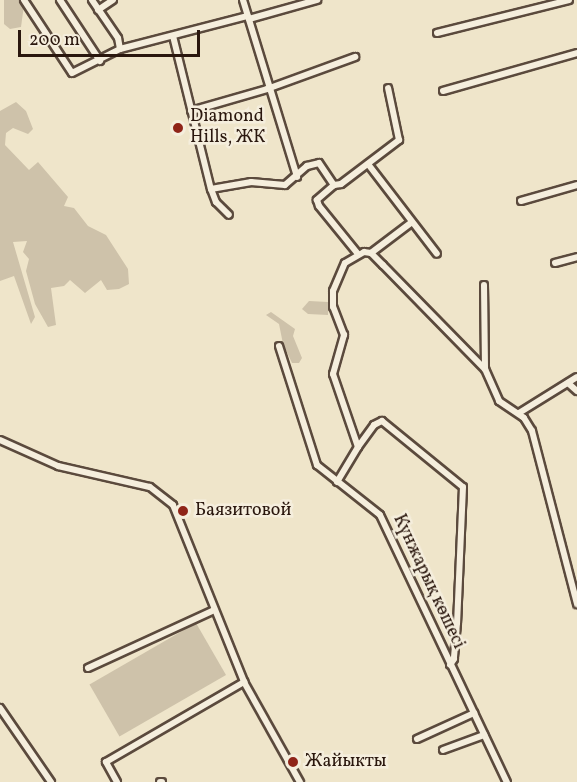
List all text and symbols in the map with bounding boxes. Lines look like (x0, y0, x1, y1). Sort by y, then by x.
scale bar (21, 18, 202, 56)
text: 200 m (29, 28, 80, 53)
place label: Diamond Hills, ЖК (190, 107, 265, 150)
marker: Diamond Hills, ЖК (171, 121, 185, 135)
place label: Баязитовой (195, 500, 291, 522)
marker: Баязитовой (176, 504, 190, 518)
street label: Күнжарық көшесі (387, 511, 469, 653)
place label: Жайыкты (305, 751, 386, 773)
marker: Жайыкты (286, 755, 300, 769)

